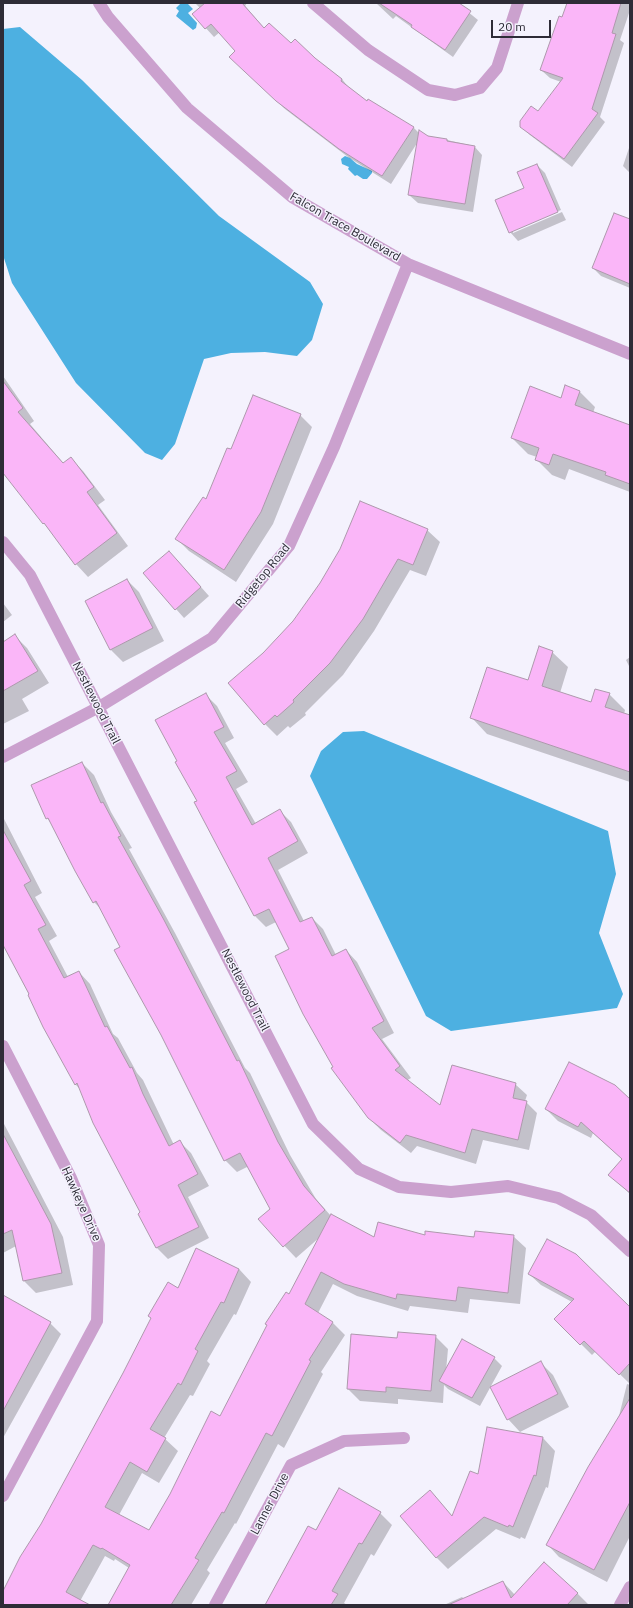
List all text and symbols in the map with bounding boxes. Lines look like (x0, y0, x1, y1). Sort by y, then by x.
scale bar (493, 12, 553, 38)
text: 20 m (498, 19, 526, 34)
street label: Falcon Trace Boulevard (287, 189, 403, 265)
street label: Ridgetop Road (233, 541, 293, 611)
street label: Nestlewood Trail (69, 659, 123, 747)
street label: Nestlewood Trail (218, 946, 272, 1034)
street label: Hawkeye Drive (58, 1165, 104, 1243)
street label: Lanner Drive (248, 1471, 292, 1537)

